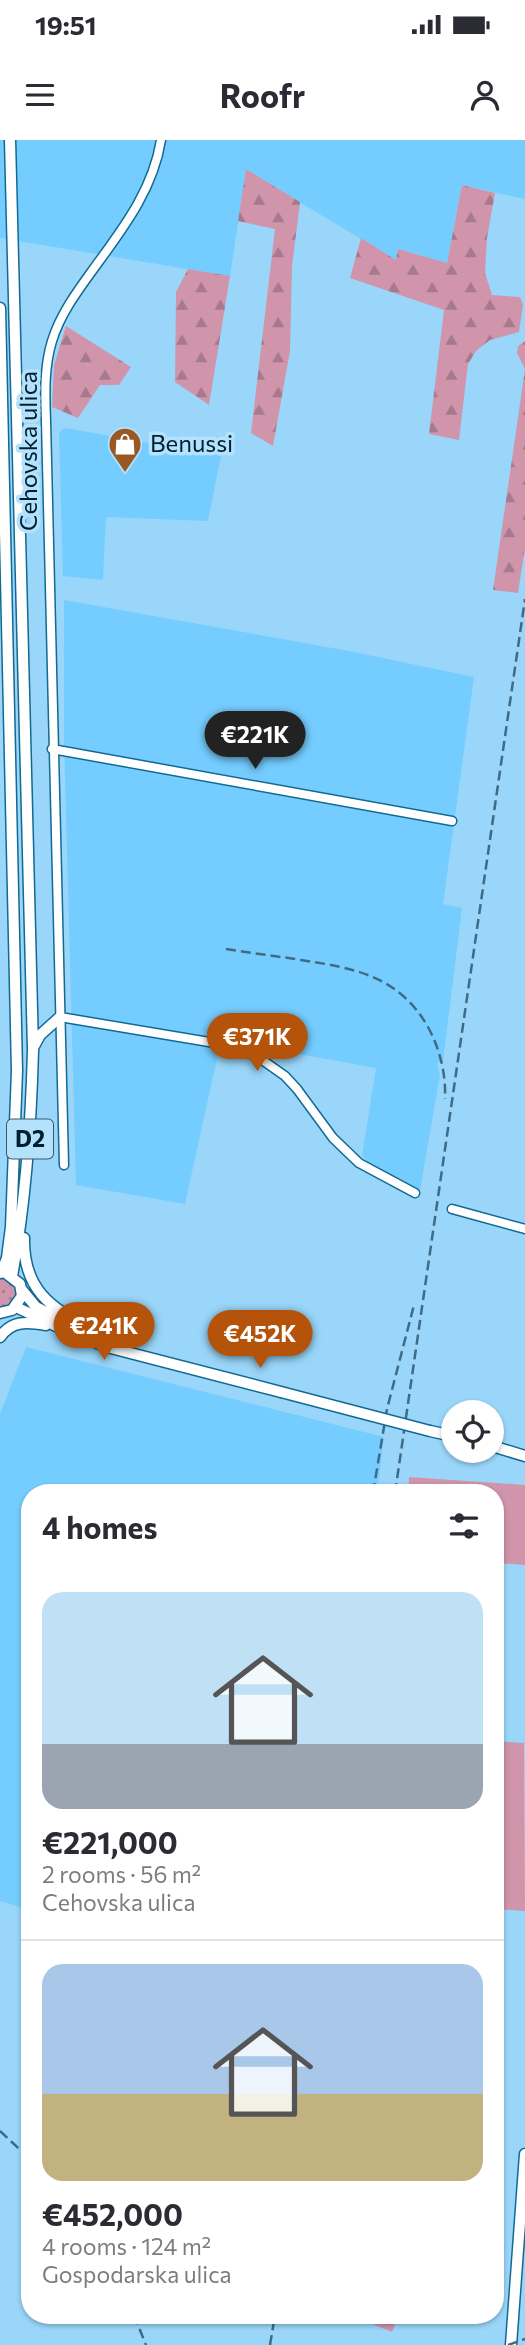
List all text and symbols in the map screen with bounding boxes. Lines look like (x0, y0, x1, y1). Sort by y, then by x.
text: 19:51 (35, 9, 97, 40)
text: Roofr (220, 75, 305, 115)
icon: menu (21, 76, 59, 114)
icon: person (466, 76, 504, 114)
street label: Cehovska ulica (13, 371, 42, 531)
shop icon: Benussi (106, 425, 144, 474)
place label: Benussi (150, 428, 233, 457)
pin: €221K (206, 712, 304, 771)
text: €221K (221, 720, 289, 748)
pin: €371K (208, 1014, 306, 1073)
text: €371K (223, 1022, 291, 1050)
road number: D2 (7, 1120, 53, 1158)
pin: €241K (55, 1302, 153, 1362)
pin: €452K (211, 1310, 309, 1370)
text: €241K (70, 1311, 138, 1339)
text: €452K (224, 1319, 296, 1347)
map controls (441, 1400, 504, 1463)
button: locate (441, 1400, 504, 1463)
icon: filters (445, 1507, 483, 1545)
text: 4 homes (42, 1508, 157, 1545)
icon: home (200, 1637, 326, 1763)
text: €221,000 (42, 1823, 178, 1860)
text: 2 rooms · 56 m² (42, 1860, 201, 1888)
text: Cehovska ulica (42, 1888, 195, 1916)
icon: home (200, 2009, 326, 2135)
text: €452,000 (42, 2195, 183, 2232)
text: 4 rooms · 124 m² (42, 2232, 211, 2260)
text: Gospodarska ulica (42, 2260, 232, 2288)

